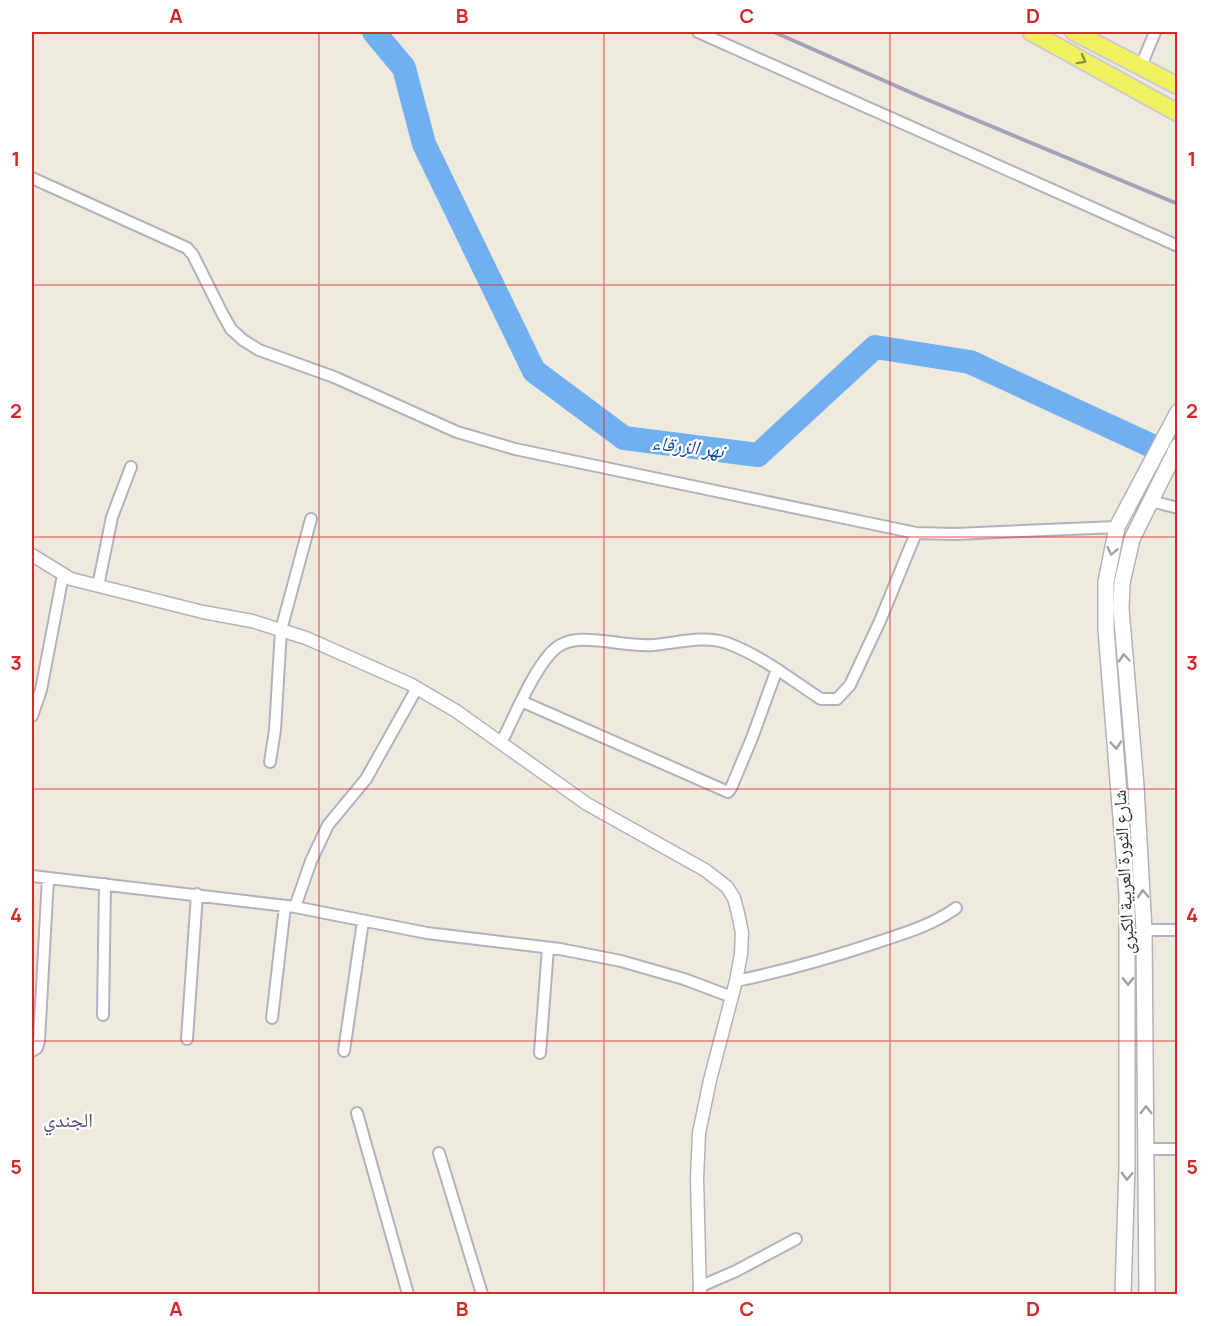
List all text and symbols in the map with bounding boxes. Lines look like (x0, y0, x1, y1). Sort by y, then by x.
text: A (169, 2, 183, 29)
text: B (456, 2, 469, 29)
text: C (740, 2, 754, 29)
text: D (1026, 2, 1040, 29)
one-way arrow (1076, 53, 1086, 64)
text: 1 (12, 145, 20, 172)
text: 1 (1188, 145, 1196, 172)
text: 2 (10, 397, 22, 424)
text: 2 (1186, 397, 1198, 424)
water label: نهر الزرقاء (651, 428, 728, 464)
one-way arrow (1106, 546, 1119, 556)
text: 3 (10, 649, 22, 676)
text: 3 (1186, 649, 1198, 676)
one-way arrow (1118, 653, 1131, 662)
one-way arrow (1109, 740, 1122, 749)
street label: شارع الثورة العربية الكبرى (1107, 789, 1139, 955)
one-way arrow (1136, 890, 1149, 899)
text: 4 (10, 901, 22, 928)
text: 4 (1186, 901, 1198, 928)
one-way arrow (1121, 977, 1134, 986)
district label: الجندي (43, 1106, 93, 1136)
one-way arrow (1140, 1106, 1152, 1115)
text: 5 (10, 1153, 22, 1180)
text: 5 (1186, 1153, 1198, 1180)
one-way arrow (1121, 1172, 1133, 1181)
text: A (169, 1295, 183, 1322)
text: B (456, 1295, 469, 1322)
text: C (740, 1295, 754, 1322)
text: D (1026, 1295, 1040, 1322)

